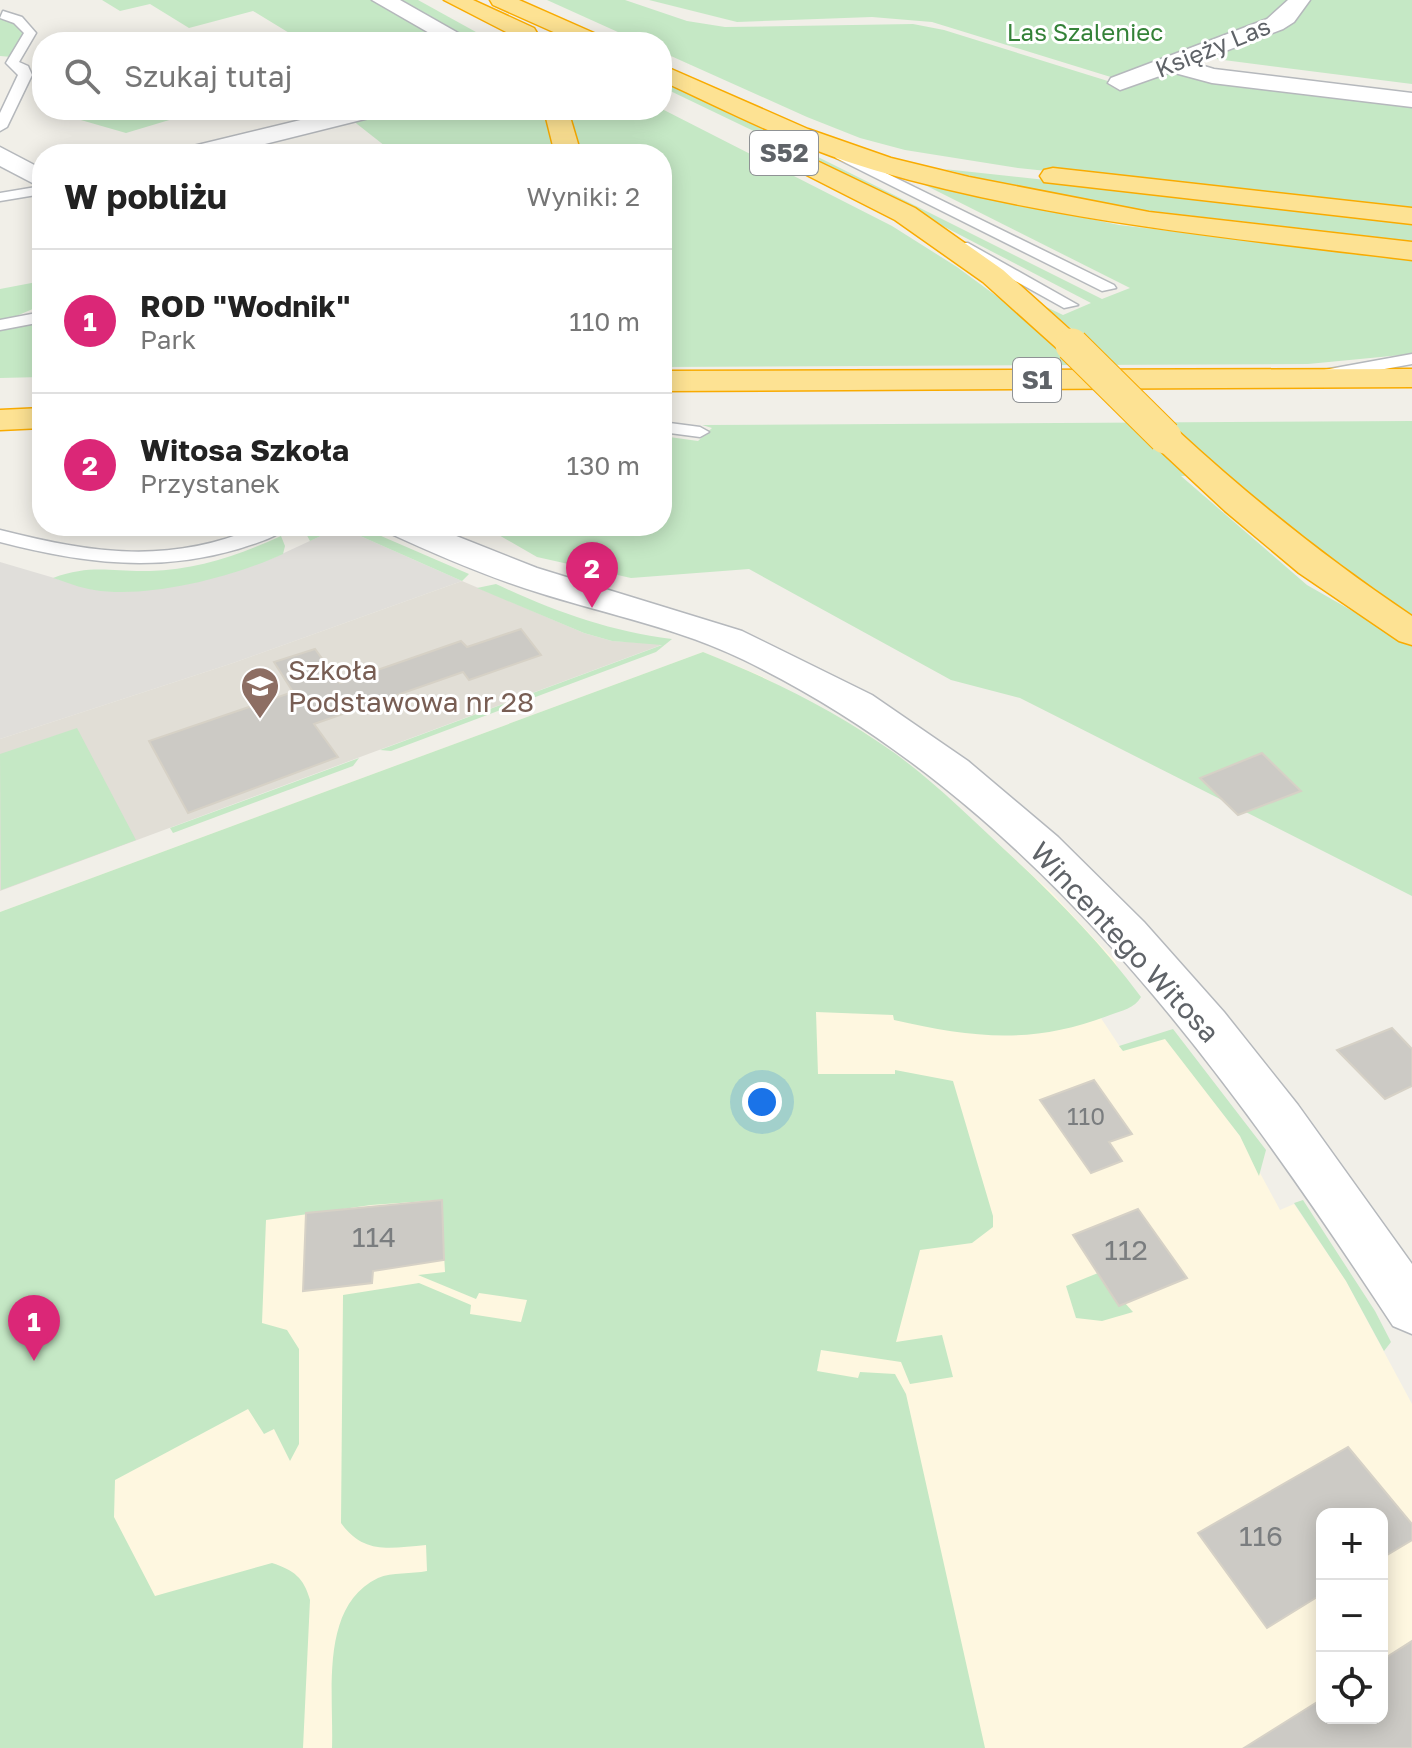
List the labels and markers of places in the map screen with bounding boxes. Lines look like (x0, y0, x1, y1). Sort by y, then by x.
pin: 2 (566, 542, 618, 608)
place label: Szkoła Podstawowa nr 28 (288, 653, 534, 718)
school or university icon: Szkoła Podstawowa nr 28 (239, 665, 281, 720)
pin: 1 (8, 1295, 60, 1361)

